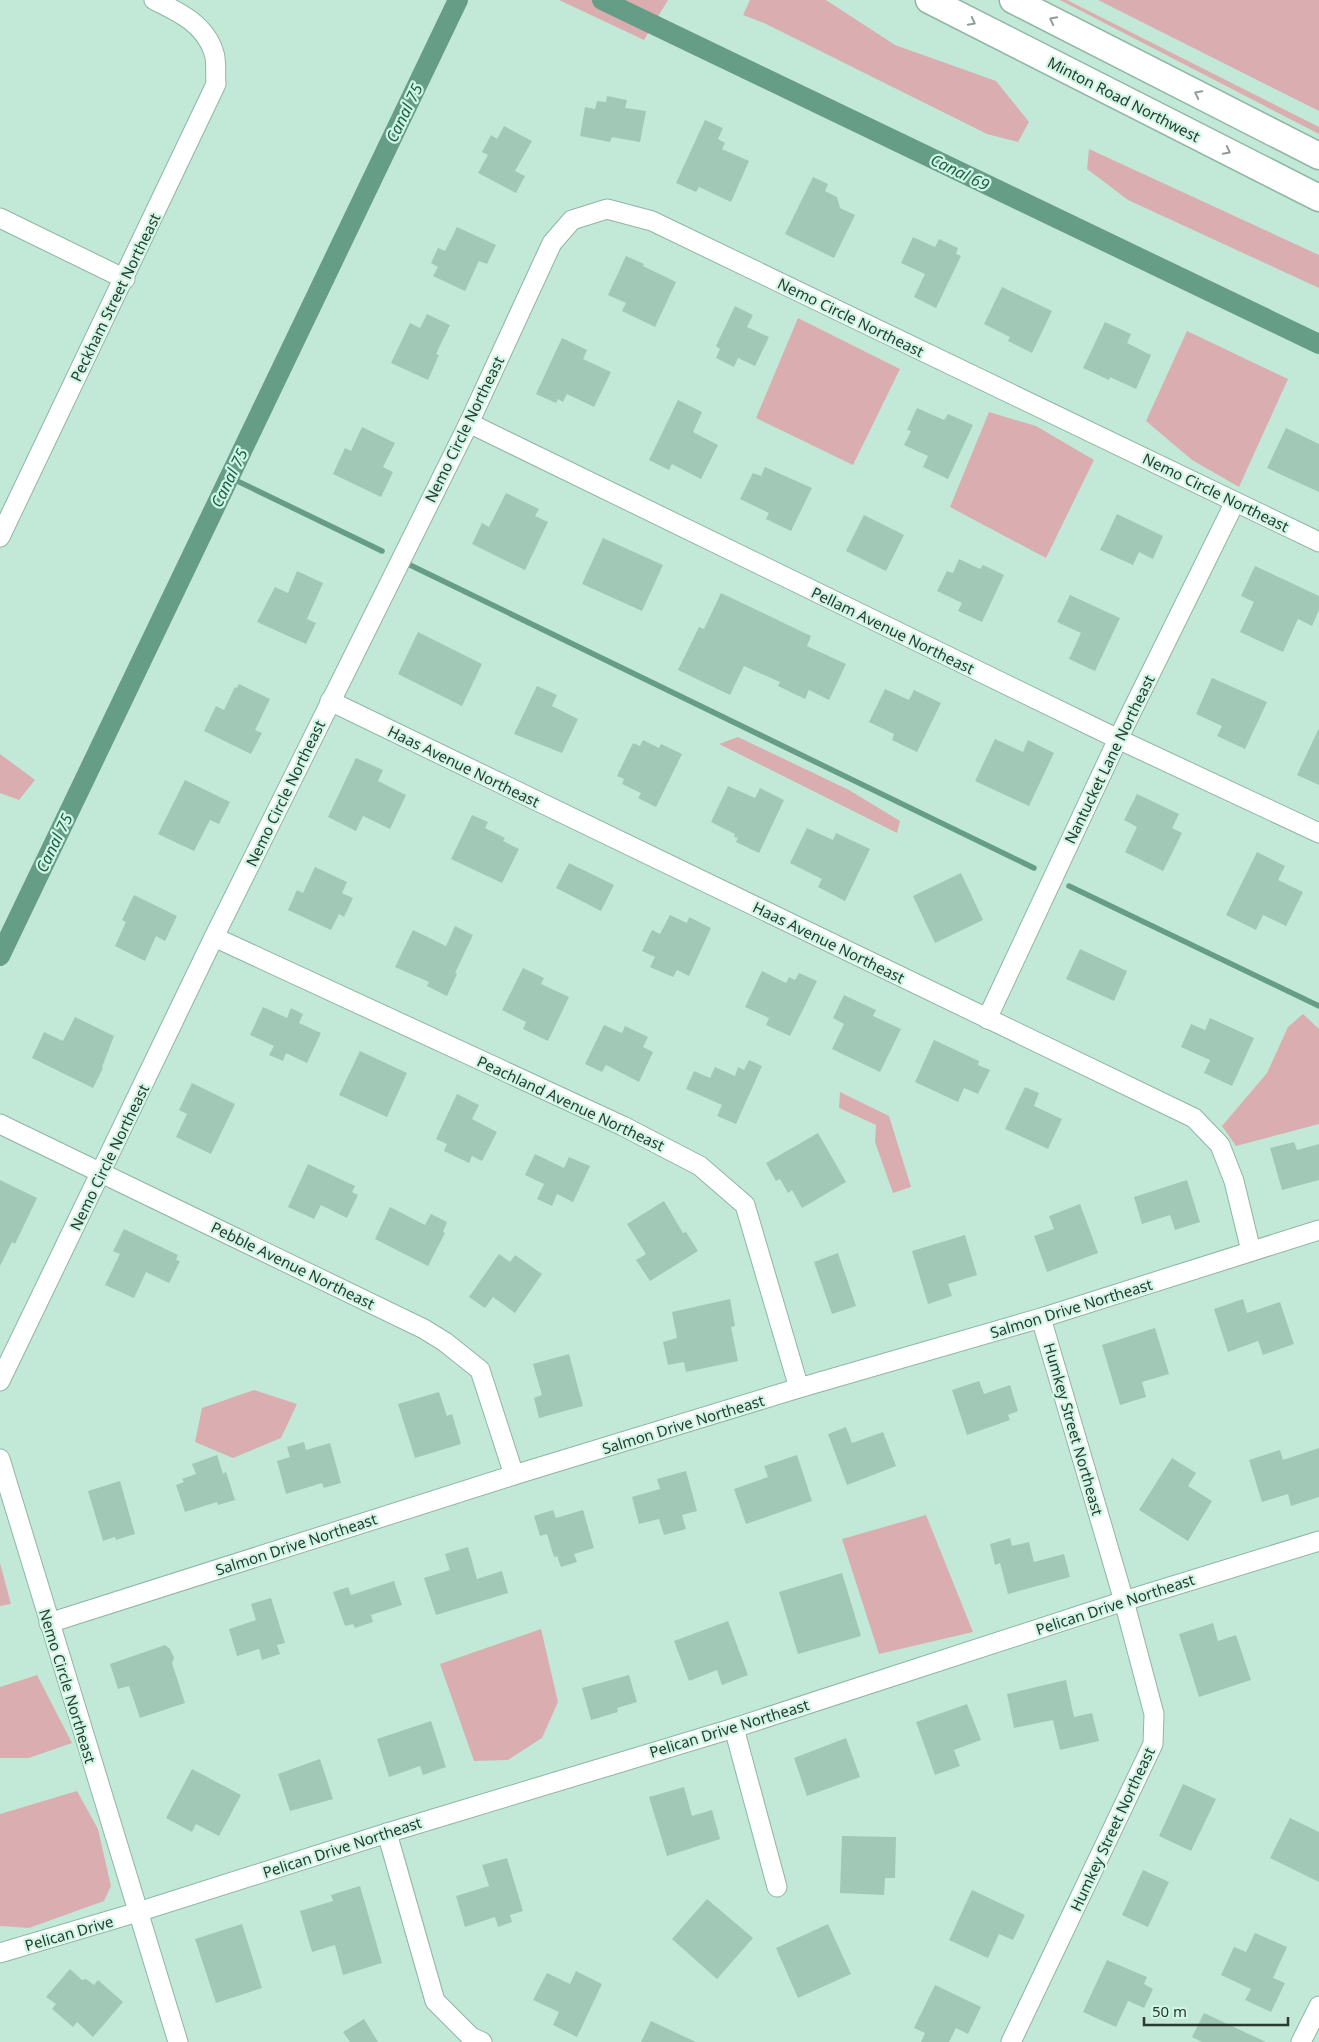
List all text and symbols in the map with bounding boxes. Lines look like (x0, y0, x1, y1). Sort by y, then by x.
one-way arrow (967, 16, 976, 26)
one-way arrow (1049, 16, 1058, 26)
street label: Minton Road Northwest (1044, 52, 1204, 146)
water label: Canal 75 (380, 80, 428, 146)
one-way arrow (1194, 90, 1203, 100)
one-way arrow (1221, 145, 1230, 155)
water label: Canal 69 (927, 148, 993, 196)
street label: Peckham Street Northeast (65, 209, 165, 385)
street label: Nemo Circle Northeast (775, 273, 928, 361)
street label: Nemo Circle Northeast (420, 352, 508, 505)
water label: Canal 75 (205, 445, 253, 511)
street label: Nemo Circle Northeast (1140, 448, 1293, 536)
street label: Pellam Avenue Northeast (808, 582, 978, 678)
street label: Nantucket Lane Northeast (1059, 671, 1159, 847)
street label: Nemo Circle Northeast (241, 716, 329, 869)
street label: Haas Avenue Northeast (385, 721, 544, 812)
water label: Canal 75 (30, 810, 78, 876)
street label: Haas Avenue Northeast (750, 897, 909, 988)
street label: Peachland Avenue Northeast (474, 1051, 668, 1156)
street label: Nemo Circle Northeast (65, 1080, 153, 1233)
street label: Pebble Avenue Northeast (208, 1217, 379, 1314)
street label: Salmon Drive Northeast (987, 1274, 1155, 1342)
street label: Humkey Street Northeast (1040, 1340, 1108, 1518)
street label: Salmon Drive Northeast (599, 1390, 767, 1458)
street label: Salmon Drive Northeast (213, 1508, 380, 1580)
street label: Pelican Drive Northeast (1033, 1569, 1198, 1639)
street label: Nemo Circle Northeast (35, 1606, 101, 1766)
street label: Pelican Drive Northeast (647, 1694, 812, 1762)
street label: Humkey Street Northeast (1065, 1743, 1159, 1914)
street label: Pelican Drive Northeast (260, 1812, 425, 1882)
street label: Pelican Drive (22, 1911, 116, 1955)
scale bar (1144, 1994, 1288, 2026)
text: 50 m (1152, 2001, 1187, 2021)

